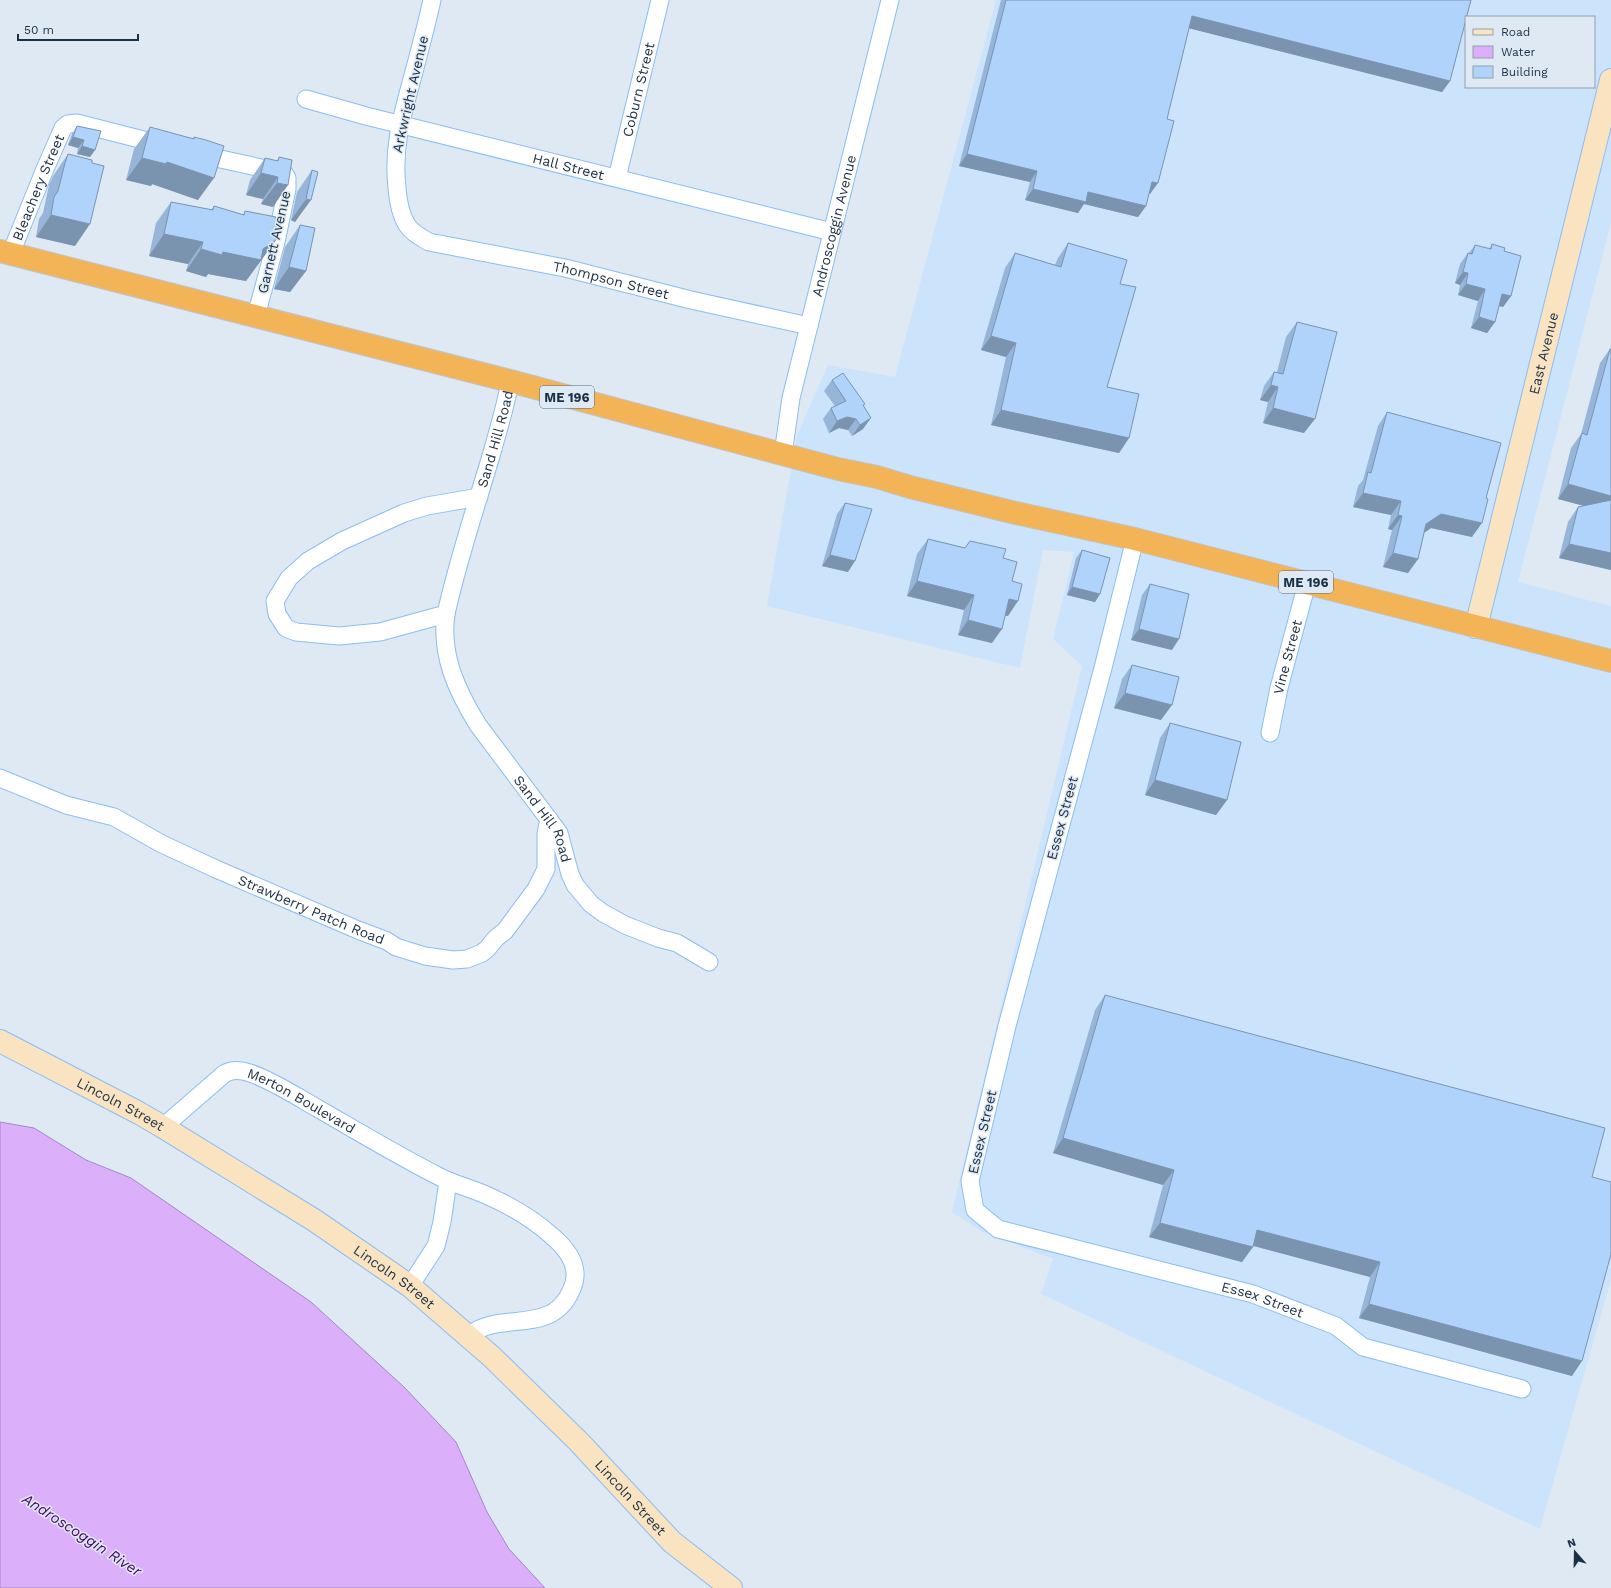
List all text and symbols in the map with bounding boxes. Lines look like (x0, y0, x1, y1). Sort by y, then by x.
scale bar (18, 16, 138, 42)
legend (1465, 16, 1595, 88)
text: 50 m (24, 23, 54, 37)
text: Road (1501, 25, 1530, 39)
street label: Arkwright Avenue (389, 34, 431, 154)
street label: Coburn Street (619, 40, 658, 138)
text: Water (1501, 45, 1536, 59)
text: Building (1501, 65, 1548, 79)
street label: Bleachery Street (9, 132, 67, 243)
street label: Hall Street (531, 150, 606, 183)
street label: Androscoggin Avenue (809, 153, 859, 298)
street label: Garnett Avenue (254, 189, 294, 295)
street label: Thompson Street (552, 258, 671, 302)
street label: East Avenue (1526, 311, 1561, 396)
road number: ME 196 (540, 386, 594, 408)
street label: Sand Hill Road (474, 389, 516, 489)
road number: ME 196 (1279, 571, 1333, 593)
street label: Vine Street (1270, 618, 1305, 696)
street label: Sand Hill Road (511, 772, 575, 864)
street label: Essex Street (1043, 774, 1081, 861)
street label: Strawberry Patch Road (236, 871, 387, 947)
street label: Merton Boulevard (245, 1065, 358, 1136)
street label: Lincoln Street (74, 1074, 167, 1134)
street label: Essex Street (965, 1088, 999, 1176)
street label: Lincoln Street (351, 1242, 438, 1312)
street label: Essex Street (1220, 1278, 1306, 1321)
street label: Lincoln Street (592, 1457, 670, 1539)
water label: Androscoggin River (18, 1489, 146, 1581)
north arrow (1555, 1532, 1595, 1572)
text: N (1566, 1536, 1578, 1551)

